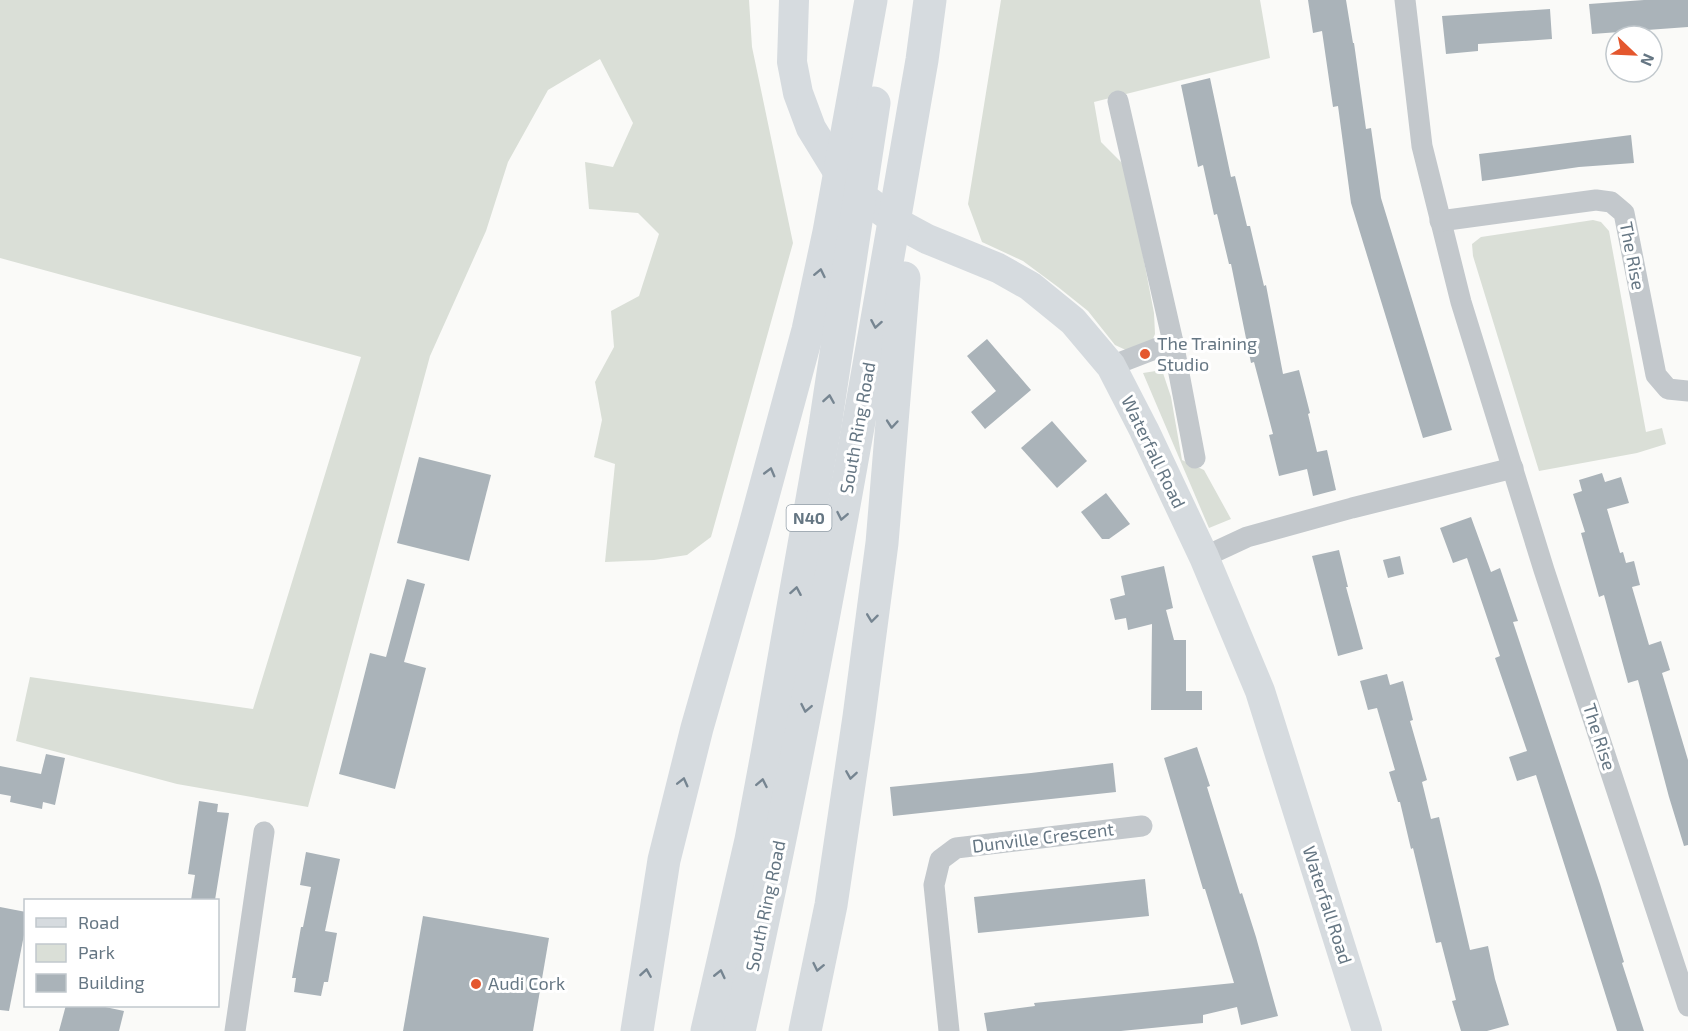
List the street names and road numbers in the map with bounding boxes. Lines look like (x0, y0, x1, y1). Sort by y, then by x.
street label: The Rise (1616, 220, 1650, 292)
street label: South Ring Road (835, 360, 879, 495)
street label: Waterfall Road (1117, 392, 1191, 512)
road number: N40 (786, 505, 832, 531)
street label: The Rise (1579, 700, 1621, 773)
street label: Dunville Crescent (971, 817, 1115, 857)
street label: South Ring Road (740, 838, 790, 973)
street label: Waterfall Road (1298, 843, 1357, 967)

